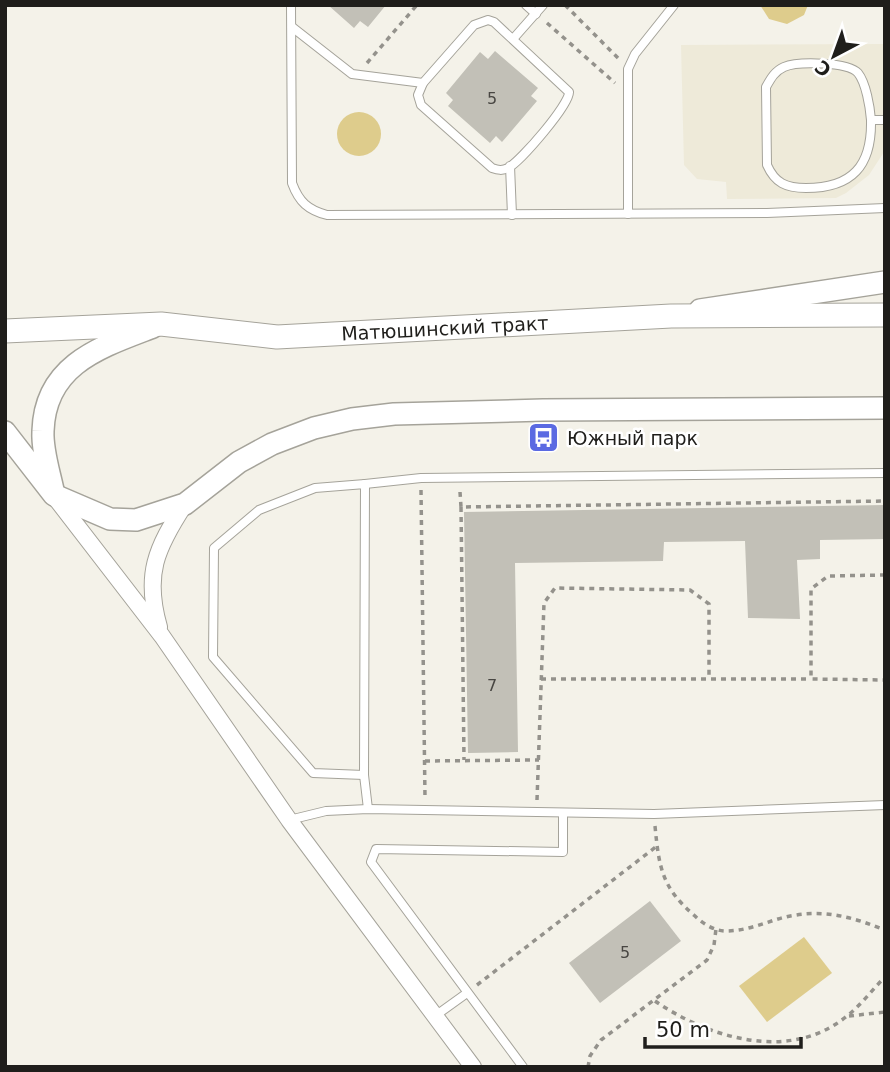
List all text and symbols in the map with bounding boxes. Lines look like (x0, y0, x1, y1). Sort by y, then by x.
north arrow (799, 21, 869, 91)
text: С (810, 56, 835, 82)
house number: 5 (487, 89, 497, 108)
street label: Матюшинский тракт (341, 312, 549, 345)
bus stop icon: Южный парк (527, 421, 561, 455)
place label: Южный парк (567, 427, 698, 449)
house number: 7 (487, 676, 497, 695)
house number: 5 (620, 943, 630, 962)
scale bar (645, 1006, 801, 1050)
text: 50 m (656, 1018, 710, 1042)

